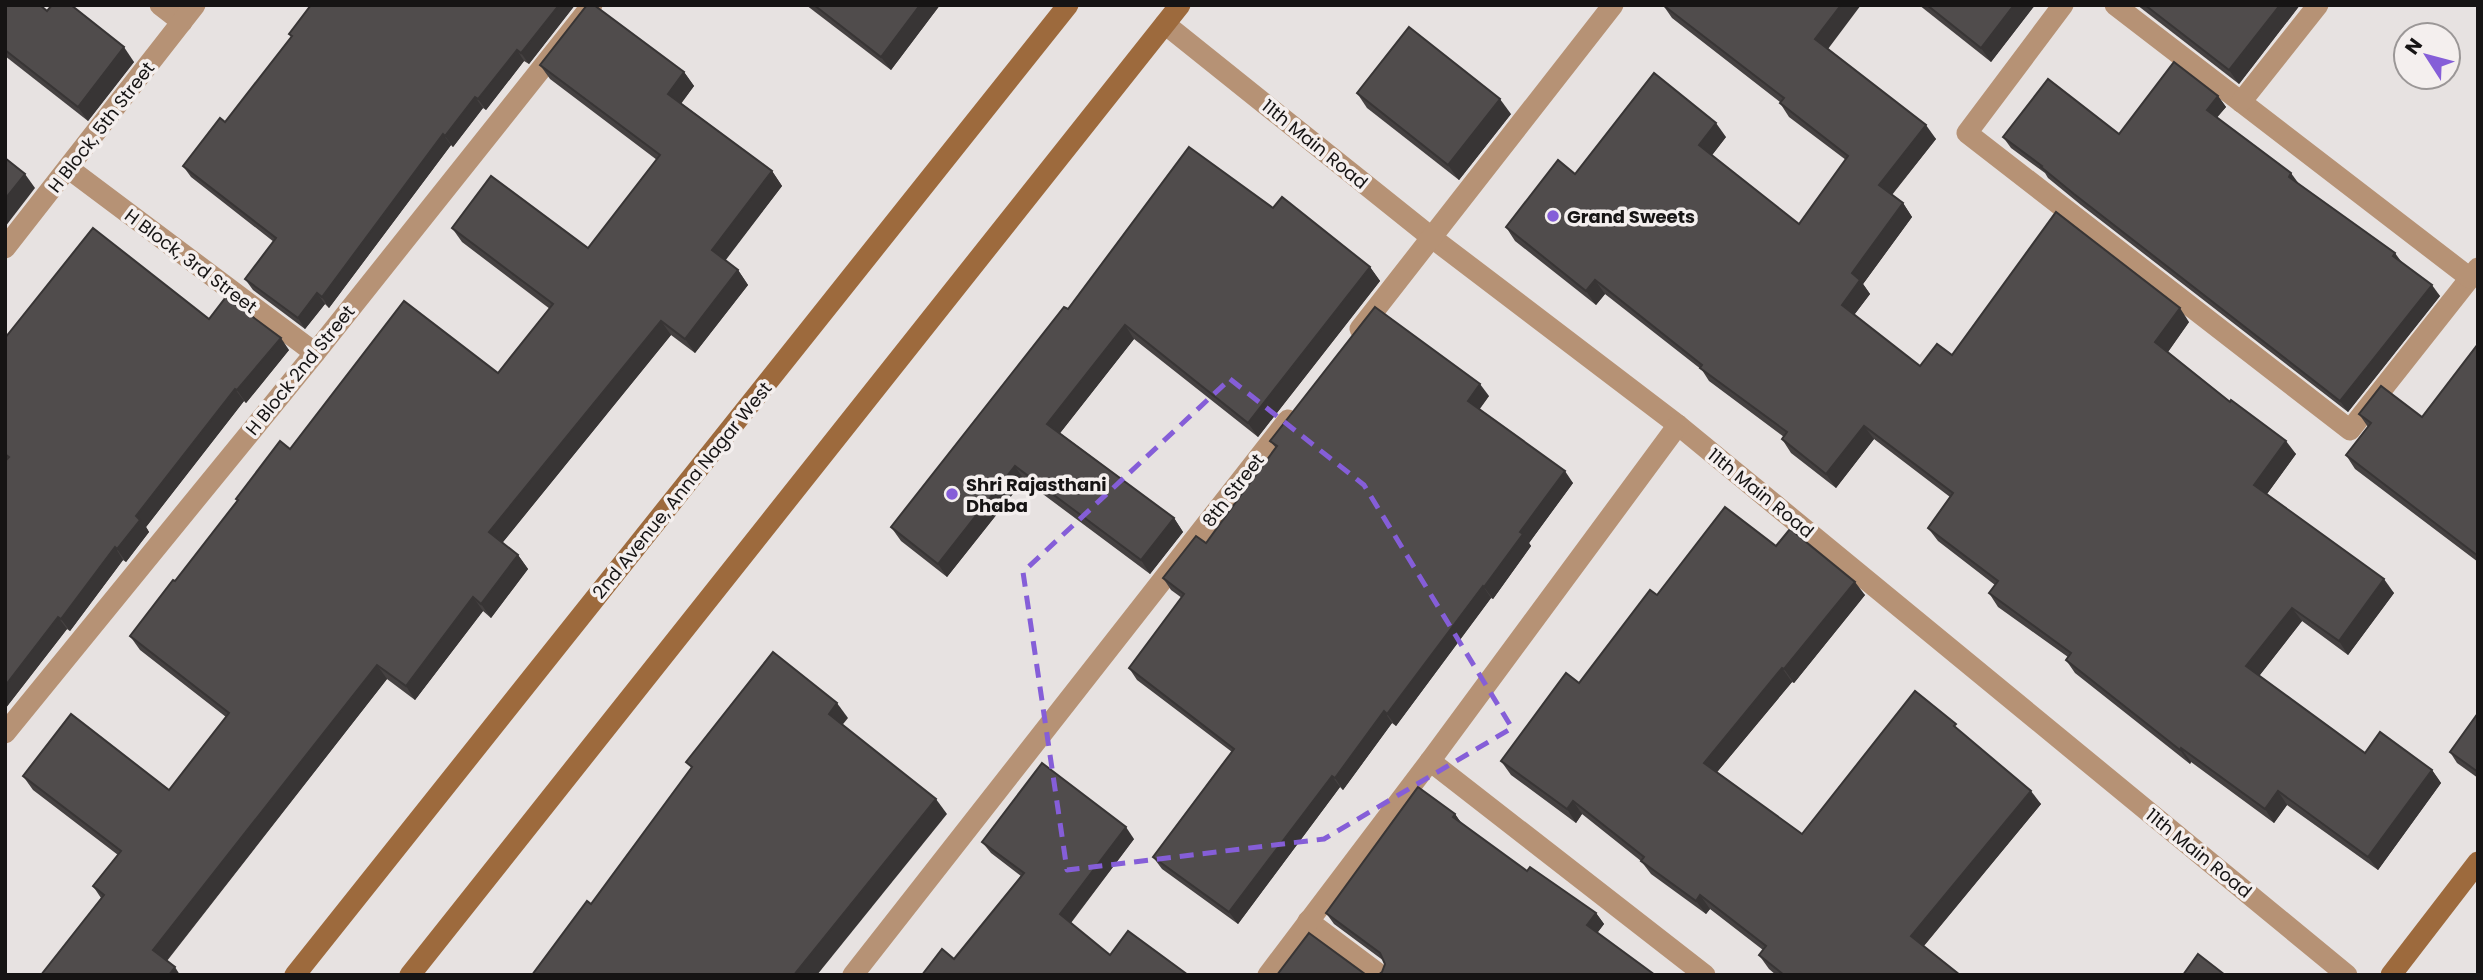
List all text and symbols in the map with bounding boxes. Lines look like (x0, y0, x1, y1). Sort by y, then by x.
north arrow (2392, 21, 2462, 91)
text: N (2399, 33, 2429, 60)
street label: H Block, 5th Street (42, 56, 160, 198)
street label: 11th Main Road (1257, 93, 1373, 195)
street label: H Block, 3rd Street (120, 203, 262, 319)
place label: Grand Sweets (1567, 204, 1695, 229)
marker: Grand Sweets (1545, 208, 1561, 224)
street label: H Block 2nd Street (240, 300, 360, 440)
street label: 2nd Avenue, Anna Nagar West (587, 376, 777, 604)
street label: 11th Main Road (1703, 442, 1819, 544)
street label: 8th Street (1196, 448, 1270, 532)
place label: Shri Rajasthani Dhaba (966, 472, 1107, 518)
marker: Shri Rajasthani Dhaba (944, 486, 960, 502)
street label: 11th Main Road (2141, 802, 2257, 904)

